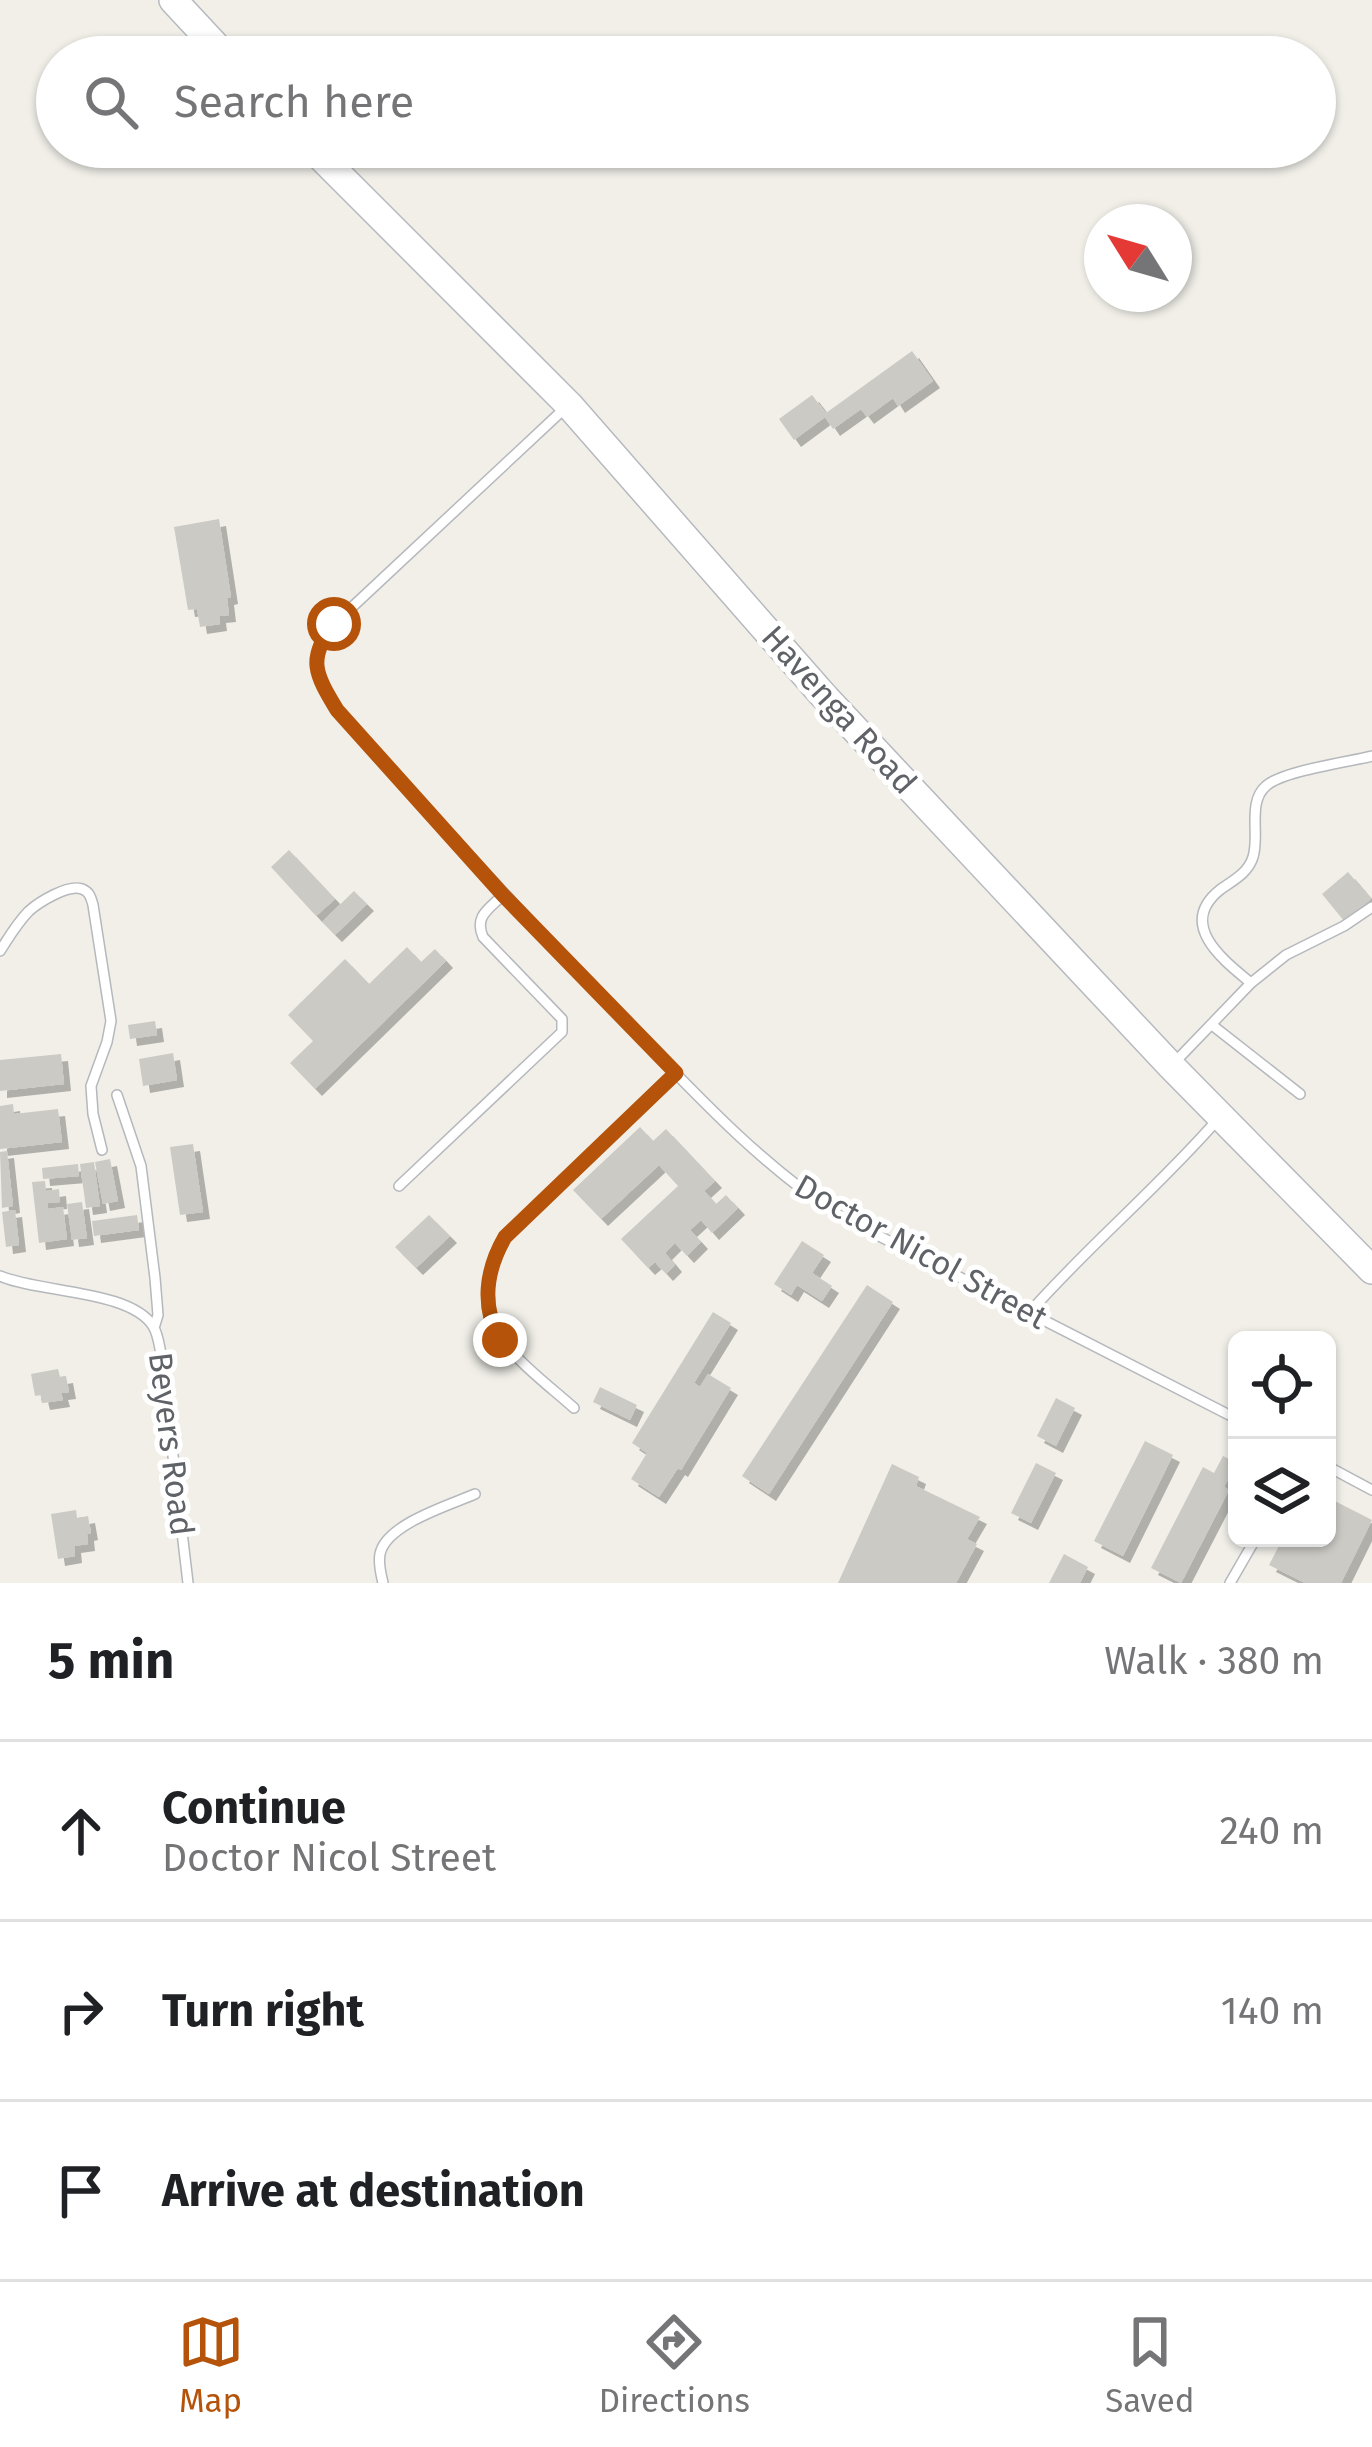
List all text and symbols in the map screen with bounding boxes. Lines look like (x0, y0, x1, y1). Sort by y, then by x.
search box (36, 36, 1336, 168)
icon: search (78, 69, 144, 135)
text: Search here (174, 75, 414, 129)
north arrow (1084, 204, 1192, 312)
route start (307, 597, 361, 651)
street label: Havenga Road (753, 618, 925, 802)
street label: Doctor Nicol Street (788, 1166, 1054, 1338)
route end (473, 1313, 527, 1367)
map controls (1228, 1331, 1336, 1547)
button: locate (1228, 1331, 1336, 1439)
street label: Beyers Road (140, 1350, 202, 1538)
button: layers (1228, 1439, 1336, 1547)
text: 5 min (48, 1630, 174, 1692)
text: Walk · 380 m (1104, 1638, 1324, 1684)
text: Continue (162, 1781, 346, 1835)
icon: ahead (48, 1798, 114, 1864)
text: 240 m (1219, 1808, 1324, 1854)
text: Doctor Nicol Street (162, 1835, 496, 1881)
icon: right (48, 1978, 114, 2044)
text: Turn right (162, 1984, 364, 2038)
text: 140 m (1221, 1988, 1324, 2034)
icon: arrive (48, 2158, 114, 2224)
text: Arrive at destination (162, 2164, 585, 2218)
tab: Map (178, 2309, 244, 2421)
tab: Directions (599, 2309, 750, 2421)
tab: Saved (1105, 2309, 1194, 2421)

